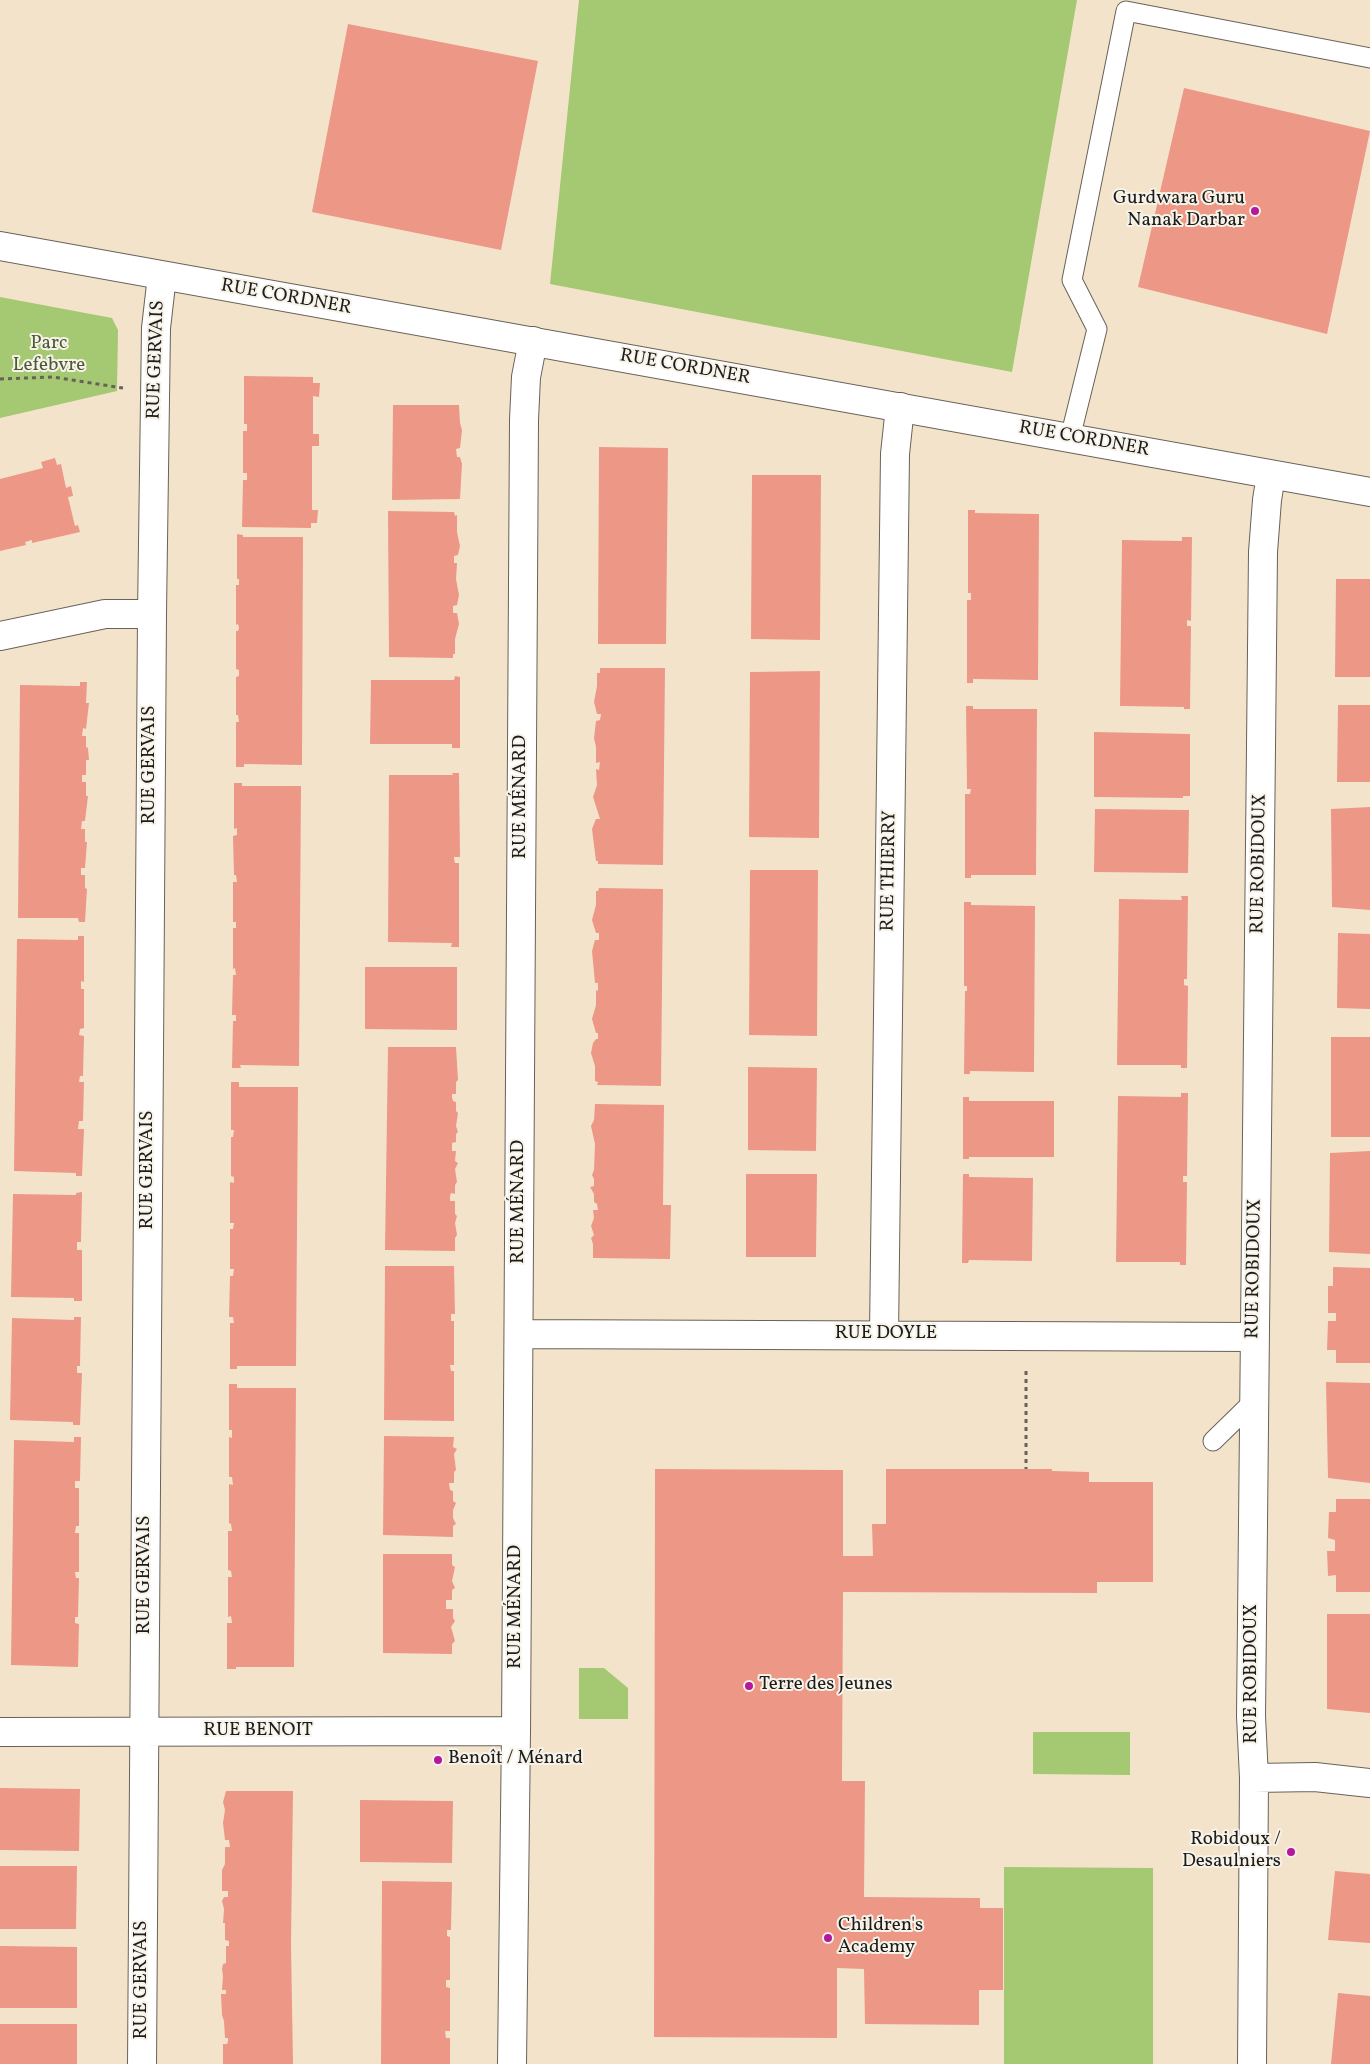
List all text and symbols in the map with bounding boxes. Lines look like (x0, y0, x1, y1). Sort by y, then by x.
place label: Gurdwara Guru Nanak Darbar (1113, 189, 1245, 233)
marker: Gurdwara Guru Nanak Darbar (1249, 205, 1261, 217)
street label: RUE CORDNER (219, 275, 353, 321)
street label: RUE GERVAIS (144, 300, 170, 420)
park label: Parc Lefebvre (13, 334, 85, 378)
street label: RUE CORDNER (618, 345, 752, 391)
street label: RUE CORDNER (1017, 417, 1151, 463)
street label: RUE GERVAIS (140, 705, 162, 825)
street label: RUE MÉNARD (511, 735, 533, 859)
street label: RUE ROBIDOUX (1247, 794, 1273, 934)
street label: RUE THIERRY (878, 810, 902, 932)
street label: RUE GERVAIS (138, 1110, 160, 1230)
street label: RUE MÉNARD (509, 1140, 531, 1264)
street label: RUE ROBIDOUX (1242, 1199, 1268, 1339)
street label: RUE DOYLE (835, 1324, 937, 1346)
street label: RUE GERVAIS (135, 1515, 157, 1635)
street label: RUE MÉNARD (506, 1545, 528, 1669)
street label: RUE ROBIDOUX (1242, 1604, 1264, 1744)
place label: Terre des Jeunes (759, 1675, 893, 1697)
marker: Terre des Jeunes (743, 1680, 755, 1692)
street label: RUE BENOIT (203, 1721, 313, 1743)
place label: Benoît / Ménard (448, 1749, 583, 1771)
marker: Benoît / Ménard (432, 1754, 444, 1766)
place label: Robidoux / Desaulniers (1182, 1830, 1281, 1874)
marker: Robidoux / Desaulniers (1285, 1846, 1297, 1858)
place label: Children's Academy (838, 1916, 923, 1960)
street label: RUE GERVAIS (132, 1920, 154, 2040)
marker: Children's Academy (822, 1932, 834, 1944)

